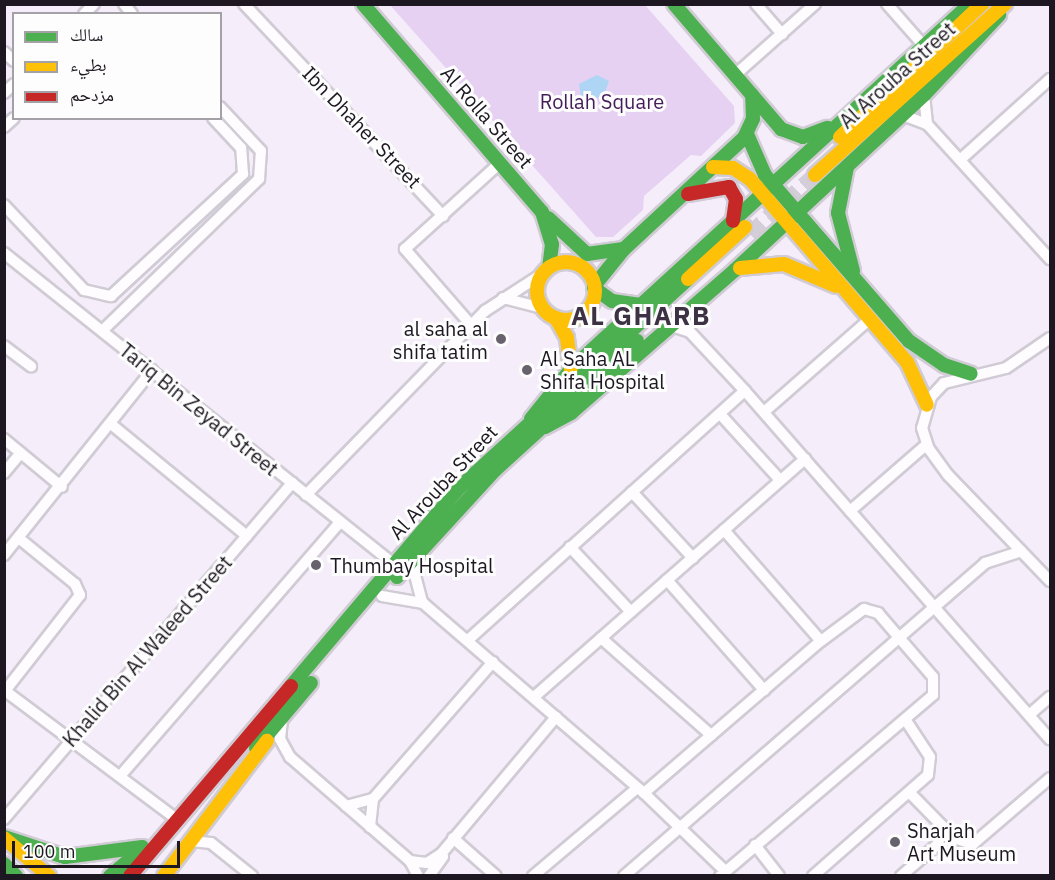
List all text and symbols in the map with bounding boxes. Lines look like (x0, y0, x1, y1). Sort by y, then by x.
legend (12, 12, 222, 120)
street label: Al Arouba Street (834, 17, 960, 133)
text: سالك (70, 23, 103, 46)
text: بطيء (70, 53, 107, 76)
street label: Ibn Dhaher Street (298, 61, 426, 193)
street label: Al Rolla Street (436, 61, 538, 173)
text: مزدحم (70, 83, 114, 106)
park label: Rollah Square (540, 89, 664, 113)
district label: AL GHARB (571, 300, 711, 332)
place label: al saha al shifa tatim (393, 316, 488, 363)
marker: al saha al shifa tatim (492, 330, 510, 348)
street label: Tariq Bin Zeyad Street (115, 338, 283, 480)
place label: Al Saha AL Shifa Hospital (540, 346, 665, 393)
marker: Al Saha AL Shifa Hospital (518, 361, 536, 379)
street label: Al Arouba Street (384, 420, 502, 544)
street label: Khalid Bin Al Waleed Street (57, 550, 237, 752)
place label: Thumbay Hospital (330, 553, 493, 577)
marker: Thumbay Hospital (307, 556, 325, 574)
place label: Sharjah Art Museum (907, 819, 1016, 866)
scale bar (15, 829, 183, 867)
marker: Sharjah Art Museum (888, 835, 902, 849)
text: 100 m (23, 840, 75, 863)

